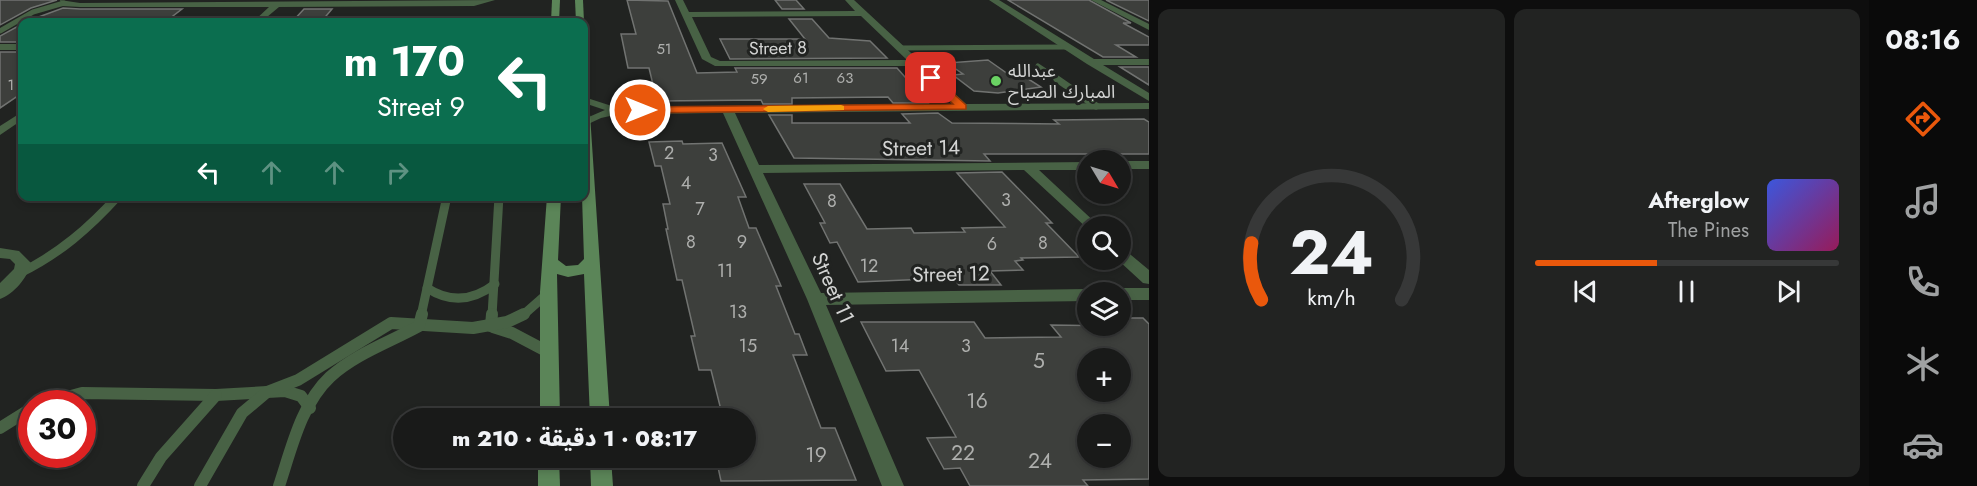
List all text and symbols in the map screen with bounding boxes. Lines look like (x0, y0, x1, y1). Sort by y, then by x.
text: 08:16 (1885, 20, 1961, 59)
text: 170 m (343, 31, 465, 92)
street label: Street 8 (749, 34, 807, 62)
house number: 51 (656, 38, 672, 60)
icon: left (486, 42, 564, 120)
pin (905, 52, 956, 103)
place label: عبدالله المبارك الصباح (1008, 58, 1115, 105)
icon: arrive (914, 61, 947, 94)
house number: 61 (793, 67, 809, 89)
house number: 63 (837, 67, 853, 89)
house number: 59 (750, 68, 768, 90)
house number: 1 (8, 74, 14, 96)
marker: عبدالله المبارك الصباح (989, 74, 1003, 88)
position arrow (608, 78, 672, 142)
text: Street 9 (377, 87, 465, 126)
icon: directions (1902, 98, 1944, 140)
street label: Street 14 (882, 132, 960, 164)
house number: 2 (664, 140, 674, 166)
house number: 3 (708, 142, 718, 168)
north arrow (1077, 150, 1131, 204)
map controls (1077, 150, 1131, 468)
icon: left (192, 156, 225, 189)
icon: ahead (255, 156, 288, 189)
icon: ahead (318, 156, 351, 189)
icon: right (381, 156, 414, 189)
house number: 4 (681, 170, 691, 196)
icon: music (1902, 180, 1944, 222)
text: Afterglow (1648, 184, 1749, 216)
house number: 3 (1001, 187, 1011, 213)
house number: 8 (827, 188, 837, 214)
house number: 7 (695, 196, 705, 222)
text: 24 (1289, 207, 1373, 297)
button: search (1077, 216, 1131, 270)
text: The Pines (1668, 216, 1749, 245)
house number: 8 (686, 229, 696, 255)
house number: 9 (737, 229, 747, 255)
house number: 8 (1038, 230, 1048, 256)
house number: 6 (987, 231, 997, 257)
street label: Street 11 (804, 247, 862, 329)
house number: 12 (860, 253, 878, 279)
house number: 11 (717, 258, 733, 284)
street label: Street 12 (912, 258, 990, 290)
icon: phone (1902, 261, 1944, 303)
icon: previous (1569, 275, 1602, 308)
icon: pause (1670, 275, 1703, 308)
icon: next (1772, 275, 1805, 308)
button: layers (1077, 282, 1131, 336)
text: km/h (1307, 282, 1355, 313)
house number: 13 (729, 299, 747, 325)
house number: 15 (739, 333, 757, 359)
house number: 14 (891, 333, 909, 359)
house number: 3 (961, 333, 971, 359)
icon: climate (1902, 343, 1944, 385)
house number: 5 (1033, 346, 1045, 376)
button: + (1077, 348, 1131, 402)
house number: 16 (966, 386, 988, 416)
speed limit sign: 30 (18, 390, 96, 468)
button: − (1077, 414, 1131, 468)
text: 08:17 · 1 دقيقة · 210 m (452, 422, 697, 454)
icon: car (1902, 424, 1944, 466)
house number: 22 (951, 438, 975, 468)
house number: 19 (805, 440, 827, 470)
house number: 24 (1028, 446, 1052, 476)

